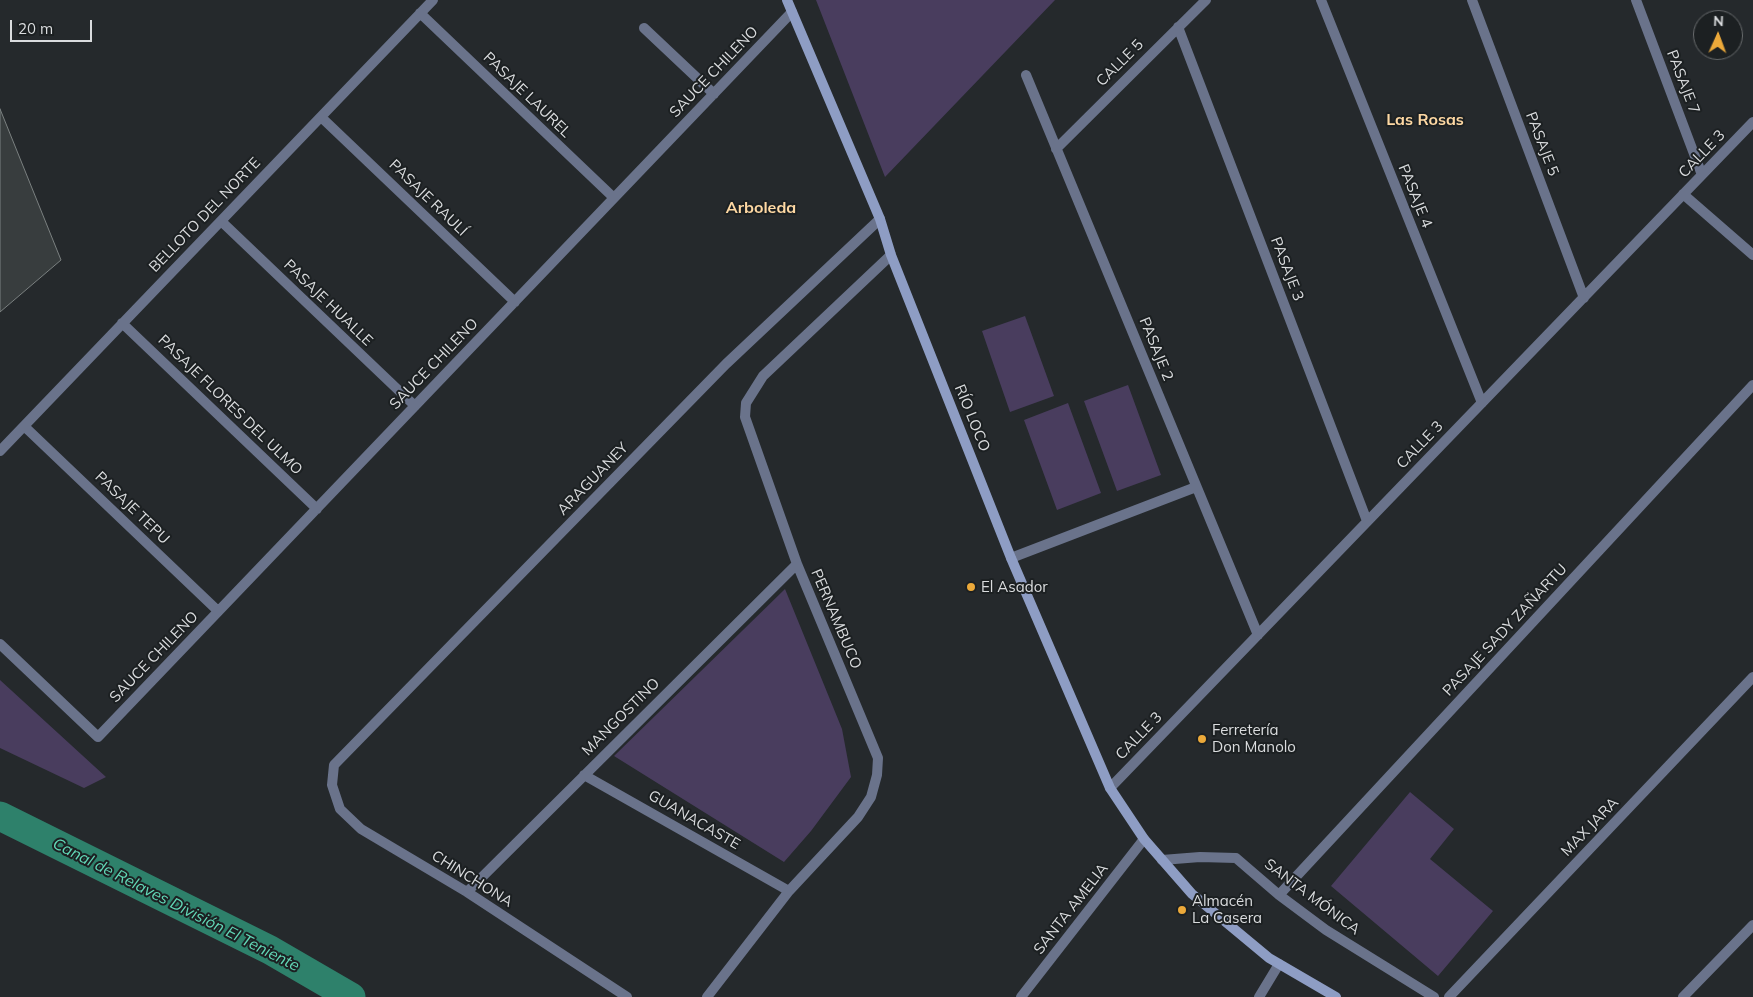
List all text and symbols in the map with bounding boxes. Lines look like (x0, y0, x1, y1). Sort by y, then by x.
scale bar (12, 10, 95, 42)
north arrow (1693, 10, 1743, 60)
text: N (1713, 12, 1724, 30)
text: 20 m (18, 19, 53, 38)
street label: SAUCE CHILENO (666, 23, 762, 121)
street label: CALLE 5 (1093, 36, 1147, 90)
street label: PASAJE 7 (1663, 48, 1703, 116)
street label: PASAJE LAUREL (479, 49, 575, 141)
district label: Las Rosas (1386, 110, 1464, 130)
street label: PASAJE 5 (1522, 110, 1562, 178)
street label: CALLE 3 (1675, 126, 1729, 182)
street label: BELLOTO DEL NORTE (146, 154, 264, 276)
street label: PASAJE RAULÍ (385, 156, 471, 240)
street label: PASAJE 4 (1394, 162, 1436, 230)
district label: Arboleda (726, 198, 796, 218)
street label: PASAJE 3 (1267, 235, 1307, 303)
street label: PASAJE HUALLE (280, 256, 376, 350)
street label: SAUCE CHILENO (386, 315, 482, 413)
street label: PASAJE 2 (1135, 315, 1177, 383)
street label: PASAJE FLORES DEL ULMO (154, 331, 306, 479)
street label: RÍO LOCO (950, 382, 994, 454)
street label: CALLE 3 (1393, 417, 1447, 473)
street label: ARAGUANEY (554, 439, 632, 519)
street label: PASAJE TEPU (91, 468, 173, 548)
street label: PASAJE SADY ZAÑARTU (1439, 560, 1571, 700)
street label: PERNAMBUCO (807, 566, 865, 672)
place label: El Asador (981, 578, 1048, 596)
marker: El Asador (965, 581, 977, 593)
street label: SAUCE CHILENO (106, 608, 202, 706)
street label: MANGOSTINO (578, 674, 664, 760)
street label: CALLE 3 (1112, 708, 1166, 764)
place label: Ferretería Don Manolo (1212, 721, 1296, 756)
marker: Ferretería Don Manolo (1196, 733, 1208, 745)
street label: GUANACASTE (645, 786, 743, 854)
street label: MAX JARA (1558, 794, 1622, 860)
water label: Canal de Relaves División El Teniente (49, 834, 303, 976)
street label: CHINCHONA (428, 847, 516, 911)
street label: SANTA MÓNICA (1261, 855, 1363, 939)
street label: SANTA AMELIA (1030, 860, 1112, 958)
place label: Almacén La Casera (1192, 892, 1262, 927)
marker: Almacén La Casera (1176, 904, 1188, 916)

